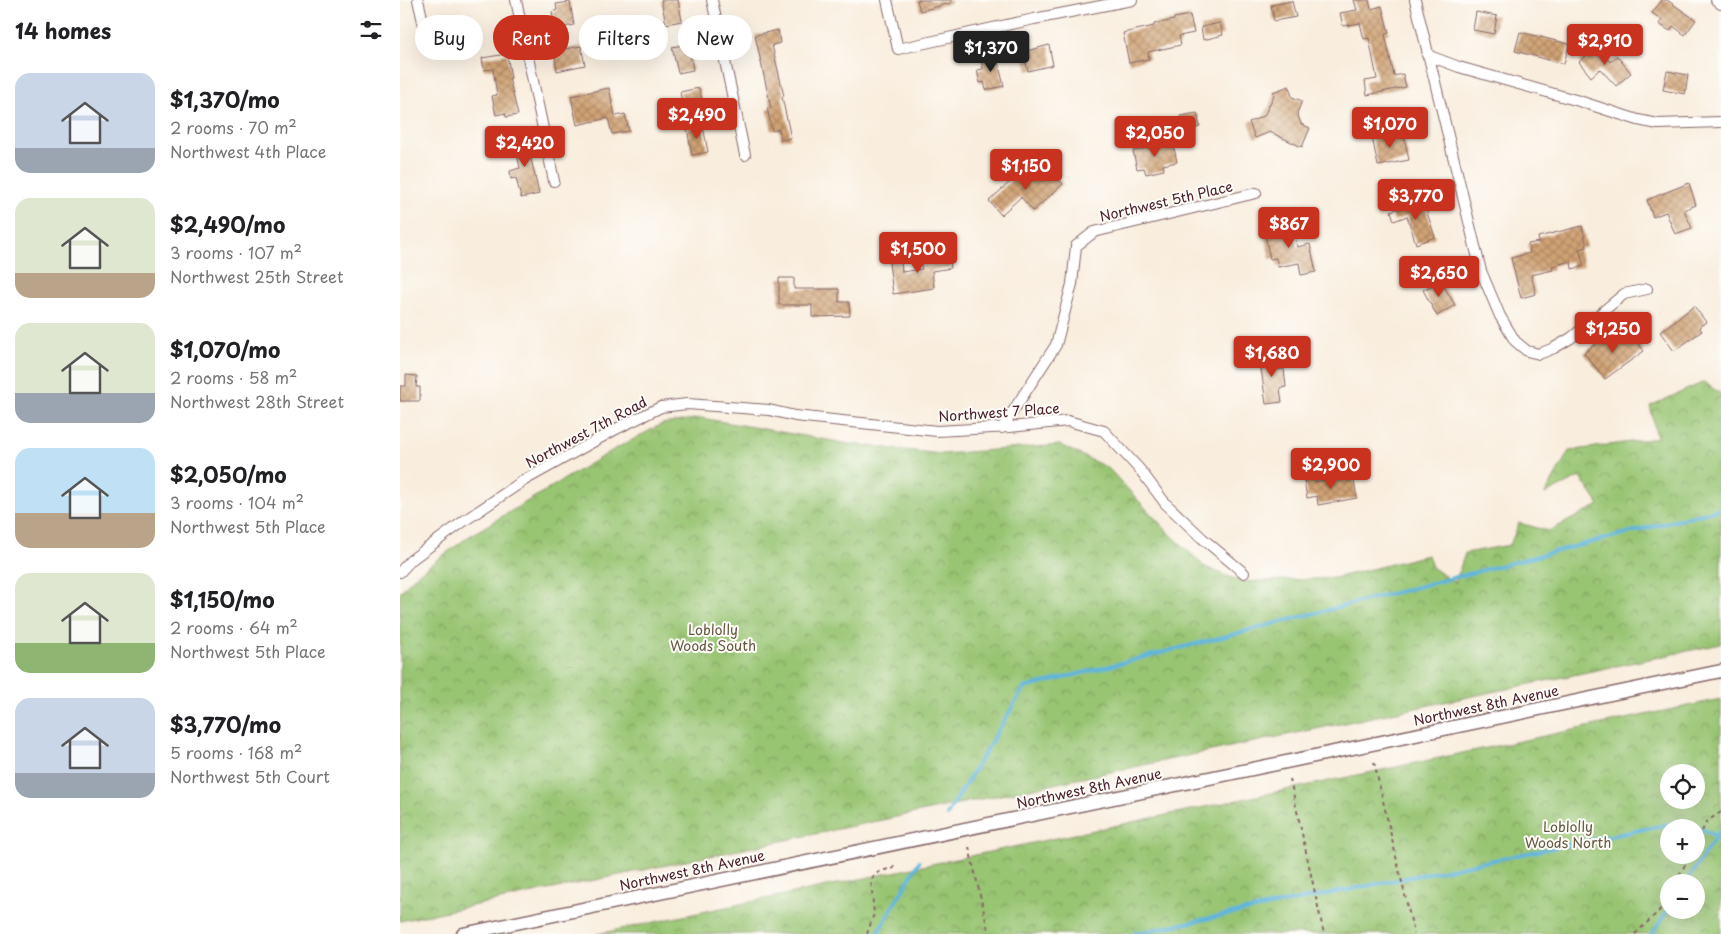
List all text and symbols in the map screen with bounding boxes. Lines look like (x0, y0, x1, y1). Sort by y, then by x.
text: 14 homes (15, 14, 111, 46)
chip: Buy (415, 15, 483, 60)
chip: Rent (493, 15, 569, 60)
chip: Filters (579, 15, 668, 60)
chip: New (678, 15, 752, 60)
icon: filters (357, 16, 385, 44)
pin: $2,910 (1564, 23, 1646, 66)
text: $2,910 (1578, 28, 1632, 52)
pin: $1,370 (950, 30, 1032, 73)
text: $1,370 (964, 35, 1018, 59)
text: $1,370/mo (170, 83, 280, 115)
icon: home (55, 93, 115, 153)
pin: $2,490 (656, 98, 738, 140)
text: $2,490 (668, 102, 726, 126)
pin: $1,070 (1349, 106, 1431, 149)
text: $1,070 (1363, 111, 1417, 135)
text: 2 rooms · 70 m² (170, 115, 297, 139)
pin: $2,050 (1114, 116, 1196, 158)
text: $2,050 (1126, 120, 1184, 144)
pin: $2,420 (484, 126, 566, 168)
text: $2,420 (496, 130, 554, 154)
text: Northwest 4th Place (170, 139, 326, 163)
pin: $1,150 (985, 148, 1067, 191)
text: $1,150 (1001, 153, 1051, 177)
street label: Northwest 5th Place (1097, 175, 1235, 227)
pin: $3,770 (1375, 178, 1457, 221)
text: $3,770 (1389, 183, 1443, 207)
pin: $867 (1259, 206, 1319, 249)
text: $2,490/mo (170, 208, 285, 240)
text: $867 (1269, 211, 1309, 235)
icon: home (55, 218, 115, 278)
pin: $1,500 (877, 232, 959, 274)
text: $1,500 (890, 236, 946, 260)
text: 3 rooms · 107 m² (170, 240, 302, 264)
pin: $2,650 (1398, 256, 1480, 298)
text: $2,650 (1410, 260, 1468, 284)
text: Northwest 25th Street (170, 264, 344, 288)
pin: $1,250 (1572, 312, 1654, 354)
text: $1,250 (1586, 316, 1640, 340)
text: $1,070/mo (170, 333, 280, 365)
pin: $1,680 (1231, 336, 1313, 378)
text: $1,680 (1245, 340, 1299, 364)
icon: home (55, 343, 115, 403)
text: 2 rooms · 58 m² (170, 365, 297, 389)
text: Northwest 28th Street (170, 389, 344, 413)
street label: Northwest 7th Road (521, 391, 651, 473)
street label: Northwest 7 Place (938, 397, 1060, 427)
pin: $2,900 (1290, 448, 1372, 490)
text: $2,900 (1302, 452, 1360, 476)
text: $2,050/mo (170, 458, 287, 490)
icon: home (55, 468, 115, 528)
text: 3 rooms · 104 m² (170, 490, 304, 514)
text: Northwest 5th Place (170, 514, 326, 538)
text: $1,150/mo (170, 583, 274, 615)
icon: home (55, 593, 115, 653)
text: 2 rooms · 64 m² (170, 615, 298, 639)
park label: Loblolly Woods South (670, 619, 756, 656)
text: Northwest 5th Place (170, 639, 326, 663)
street label: Northwest 8th Avenue (1412, 679, 1561, 731)
text: $3,770/mo (170, 708, 281, 740)
icon: home (55, 718, 115, 778)
text: 5 rooms · 168 m² (170, 740, 302, 764)
street label: Northwest 8th Avenue (1015, 762, 1164, 814)
text: Northwest 5th Court (170, 764, 330, 788)
map controls (1660, 764, 1705, 919)
button: locate (1660, 764, 1705, 809)
park label: Loblolly Woods North (1525, 816, 1611, 853)
button: + (1660, 819, 1705, 864)
street label: Northwest 8th Avenue (618, 844, 767, 896)
button: − (1660, 874, 1705, 919)

